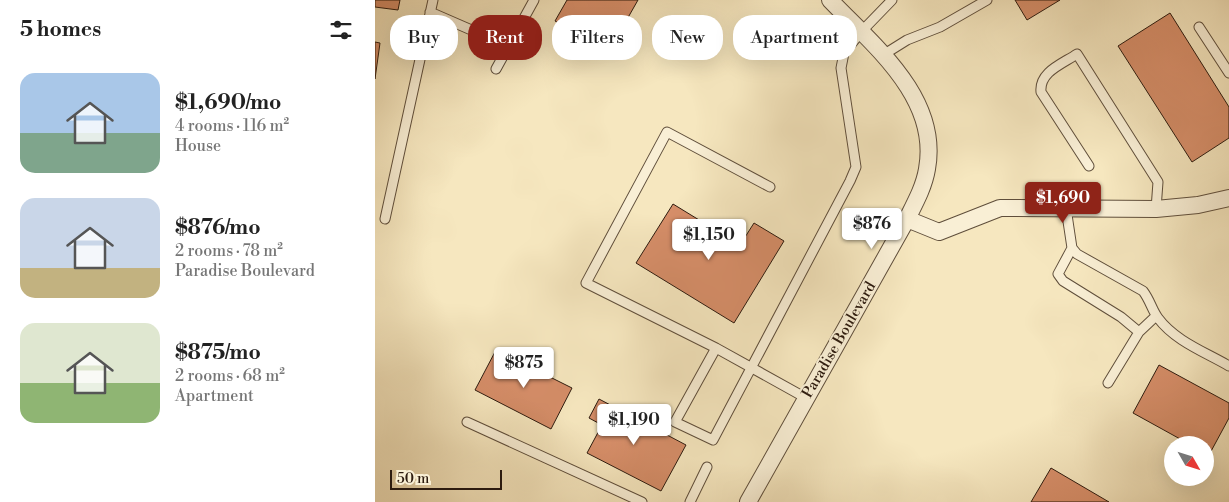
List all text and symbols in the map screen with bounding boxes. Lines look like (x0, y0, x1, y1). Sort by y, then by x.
chip: Buy (390, 15, 458, 60)
chip: Rent (468, 15, 542, 60)
chip: Filters (552, 15, 642, 60)
chip: New (652, 15, 723, 60)
chip: Apartment (733, 15, 857, 60)
icon: filters (327, 16, 355, 44)
text: 5 homes (20, 17, 101, 43)
text: $1,690/mo (175, 90, 281, 116)
icon: home (60, 93, 120, 153)
text: 4 rooms · 116 m² (175, 116, 289, 136)
text: House (175, 136, 221, 156)
pin: $1,690 (1022, 182, 1104, 224)
text: $1,690 (1036, 188, 1090, 208)
pin: $876 (842, 208, 902, 250)
text: $876 (853, 214, 891, 234)
text: $876/mo (175, 215, 261, 241)
icon: home (60, 218, 120, 278)
pin: $1,150 (668, 218, 750, 261)
text: $1,150 (683, 225, 735, 245)
text: 2 rooms · 78 m² (175, 241, 283, 261)
text: Paradise Boulevard (175, 261, 315, 281)
street label: Paradise Boulevard (798, 278, 880, 402)
text: $875/mo (175, 340, 261, 366)
icon: home (60, 343, 120, 403)
pin: $875 (494, 346, 554, 389)
text: $875 (505, 353, 543, 373)
text: 2 rooms · 68 m² (175, 366, 285, 386)
text: Apartment (175, 386, 254, 406)
pin: $1,190 (593, 404, 675, 446)
text: $1,190 (608, 410, 660, 430)
north arrow (1164, 436, 1214, 486)
map controls (1164, 436, 1214, 486)
scale bar (390, 467, 503, 490)
text: 50 m (397, 470, 429, 488)

